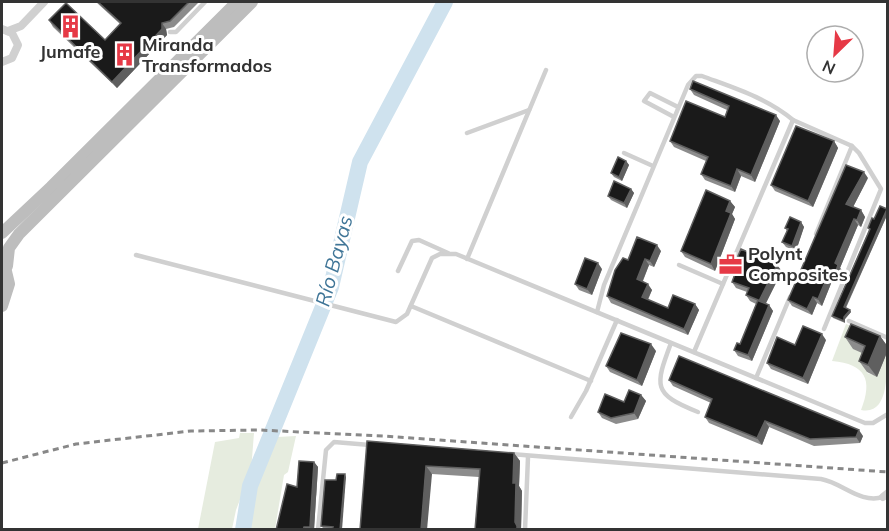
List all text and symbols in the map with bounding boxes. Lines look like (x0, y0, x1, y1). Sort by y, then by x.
building icon: Jumafe (57, 13, 83, 39)
north arrow (805, 24, 865, 84)
place label: Miranda Transformados (142, 33, 272, 77)
place label: Jumafe (40, 40, 101, 63)
building icon: Miranda Transformados (111, 42, 137, 68)
text: N (819, 56, 838, 79)
water label: Río Bayas (309, 213, 358, 309)
place label: Polynt Composites (748, 242, 848, 286)
office icon: Polynt Composites (717, 251, 743, 277)

